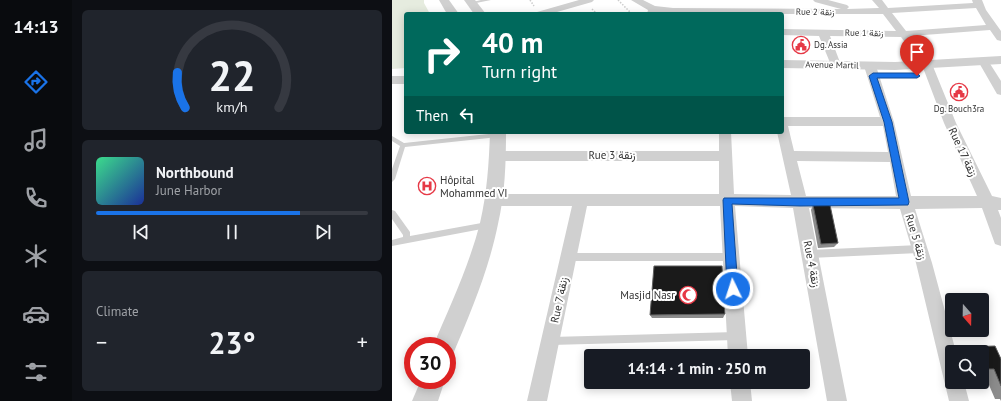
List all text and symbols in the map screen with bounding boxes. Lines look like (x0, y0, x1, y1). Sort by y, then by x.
street label: Rue 2 زنقة (796, 6, 834, 18)
text: 14:13 (13, 15, 59, 38)
text: 40 m (482, 24, 543, 61)
street label: Rue 1 زنقة (845, 27, 883, 39)
icon: right (416, 28, 468, 80)
public building icon: Dg. Assia (791, 35, 811, 55)
pin (900, 35, 934, 76)
place label: Dg. Assia (814, 39, 848, 50)
icon: arrive (906, 41, 928, 63)
text: 22 (208, 49, 256, 102)
street label: Avenue Martil (805, 59, 859, 70)
text: Turn right (482, 60, 557, 83)
icon: directions (22, 68, 50, 96)
public building icon: Dg. Bouch3ra (949, 82, 969, 102)
text: km/h (216, 97, 248, 116)
place label: Dg. Bouch3ra (934, 103, 984, 114)
icon: left (456, 104, 478, 126)
text: Then (416, 106, 448, 125)
street label: Rue 17 زنقة (946, 125, 981, 179)
icon: music (22, 126, 50, 154)
street label: Rue 3 زنقة (588, 148, 636, 162)
text: Northbound (156, 163, 233, 182)
place label: Hôpital Mohammed VI (440, 173, 508, 200)
hospital icon: Hôpital Mohammed VI (417, 176, 437, 196)
text: June Harbor (156, 182, 222, 199)
icon: phone (22, 184, 50, 212)
street label: Rue 5 زنقة (902, 212, 930, 262)
icon: previous (130, 221, 152, 243)
icon: pause (221, 221, 243, 243)
icon: next (312, 221, 334, 243)
street label: Rue 4 زنقة (801, 240, 823, 289)
icon: climate (22, 242, 50, 270)
position arrow (712, 268, 754, 310)
street label: Rue 7 زنقة (547, 276, 571, 324)
mosque icon: Masjid Nasr (678, 285, 698, 305)
place label: Masjid Nasr (620, 288, 675, 302)
north arrow (945, 293, 989, 337)
map controls (945, 293, 989, 389)
icon: car (22, 300, 50, 328)
text: Climate (96, 303, 139, 320)
text: 23° (208, 323, 256, 362)
text: − (96, 328, 107, 356)
text: + (357, 328, 368, 356)
speed limit sign: 30 (404, 337, 456, 389)
button: search (945, 345, 989, 389)
icon: filters (22, 358, 50, 386)
text: 14:14 · 1 min · 250 m (628, 359, 766, 378)

